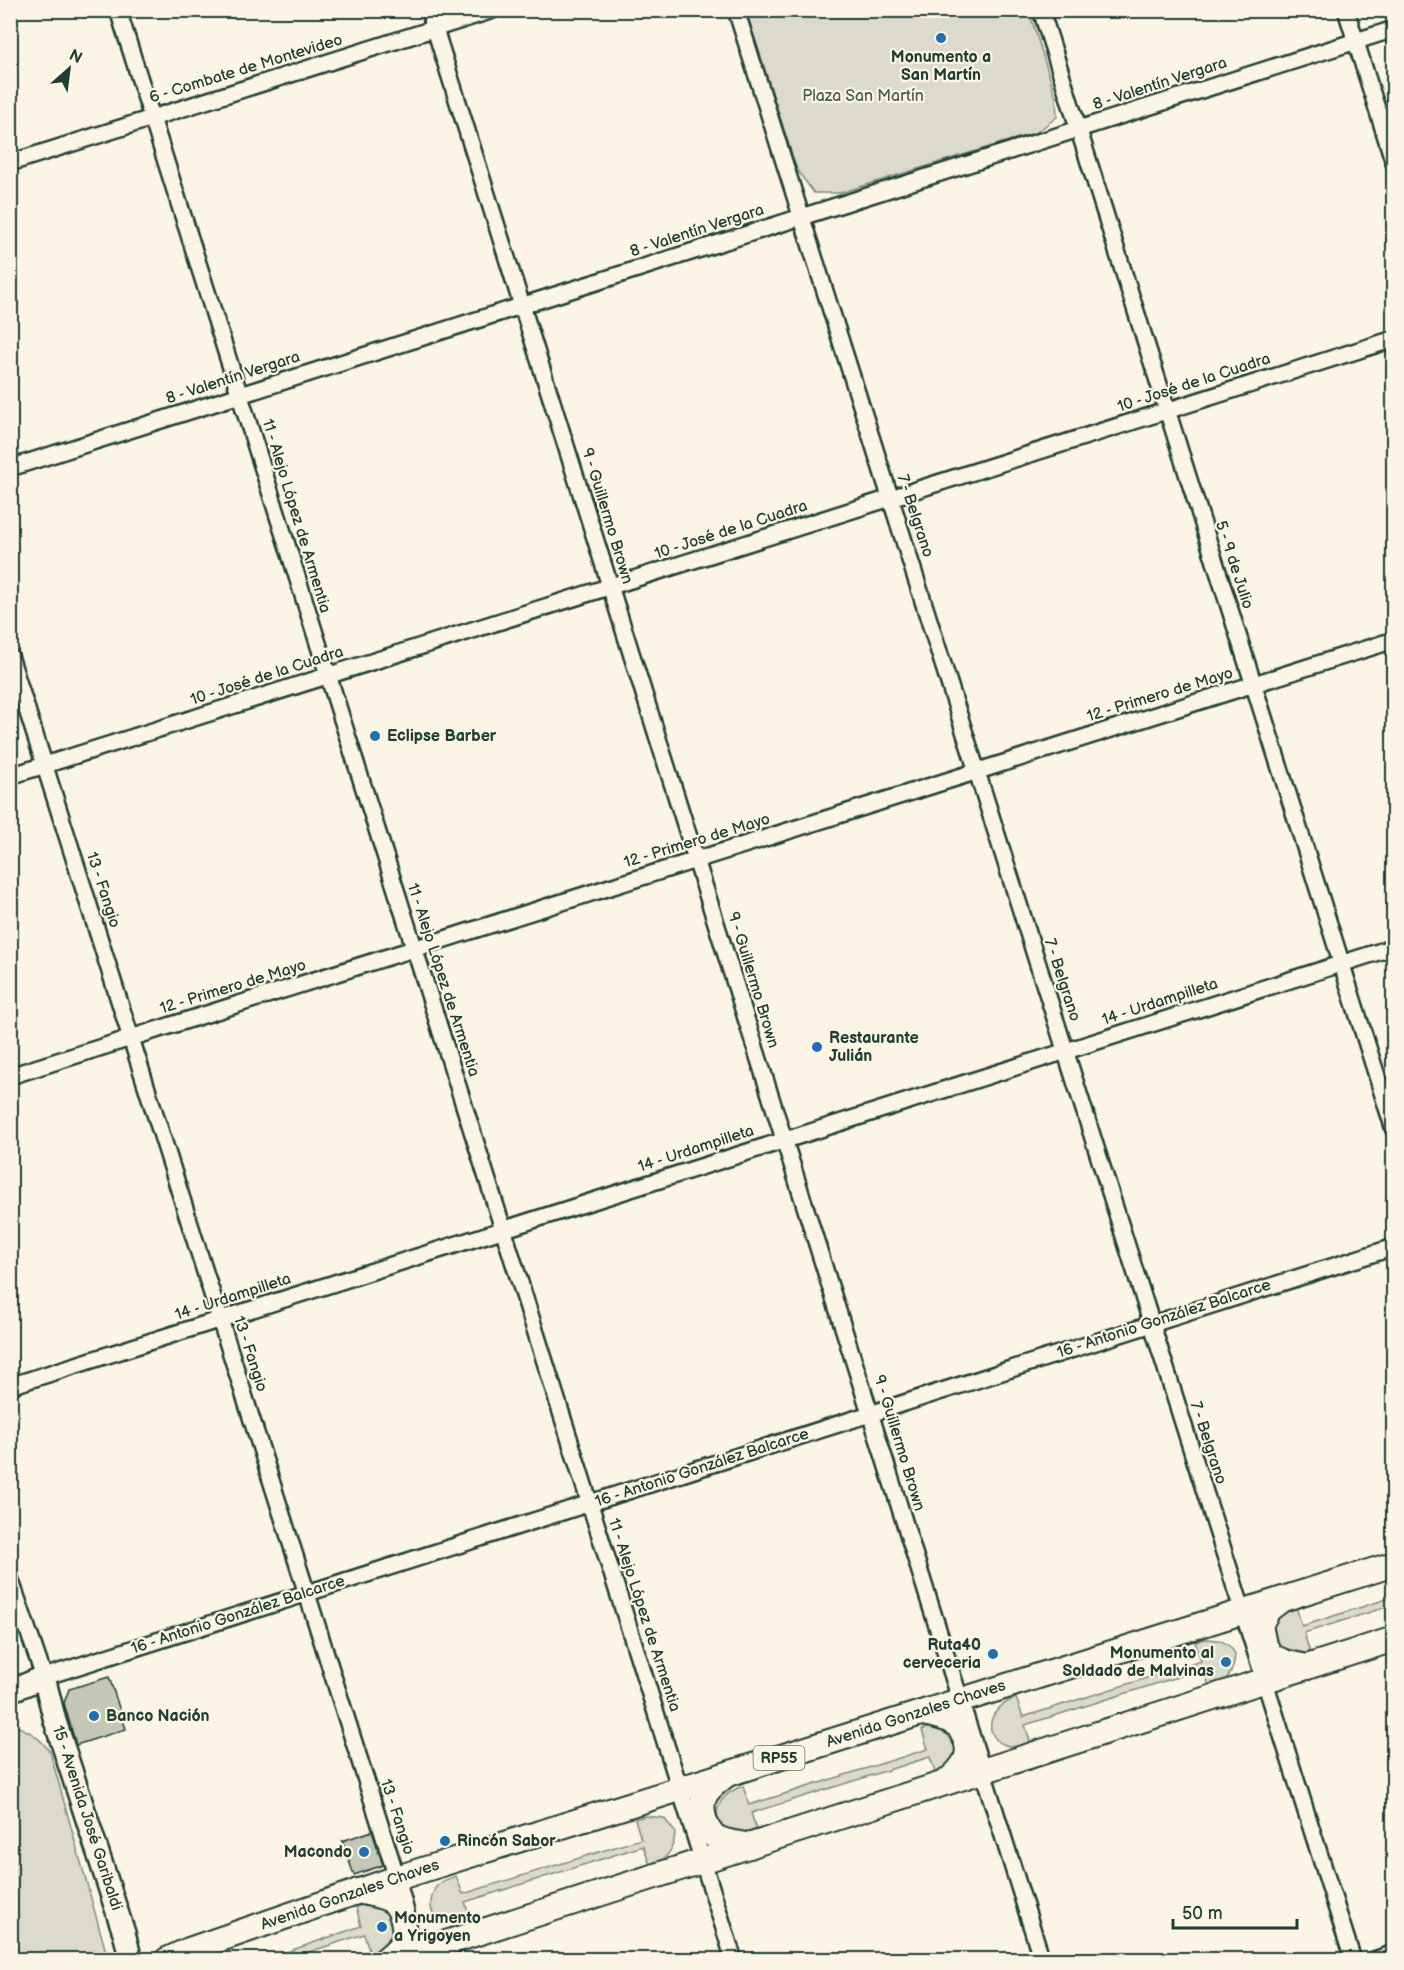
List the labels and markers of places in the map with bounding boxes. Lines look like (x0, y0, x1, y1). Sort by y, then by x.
marker: Monumento a San Martín (934, 31, 948, 45)
place label: Monumento a San Martín (891, 48, 991, 85)
place label: Eclipse Barber (387, 727, 497, 746)
marker: Eclipse Barber (368, 729, 382, 743)
place label: Restaurante Julián (829, 1029, 919, 1066)
marker: Restaurante Julián (810, 1040, 824, 1054)
place label: Ruta40 cerveceria (903, 1636, 981, 1673)
place label: Monumento al Soldado de Malvinas (1062, 1644, 1214, 1681)
marker: Ruta40 cerveceria (986, 1647, 1000, 1661)
marker: Monumento al Soldado de Malvinas (1219, 1655, 1233, 1669)
place label: Banco Nación (106, 1707, 210, 1726)
marker: Banco Nación (87, 1709, 101, 1723)
place label: Rincón Sabor (457, 1832, 556, 1851)
marker: Rincón Sabor (438, 1834, 452, 1848)
place label: Macondo (284, 1843, 352, 1862)
marker: Macondo (357, 1845, 371, 1859)
place label: Monumento a Yrigoyen (394, 1909, 481, 1946)
marker: Monumento a Yrigoyen (375, 1920, 389, 1934)

